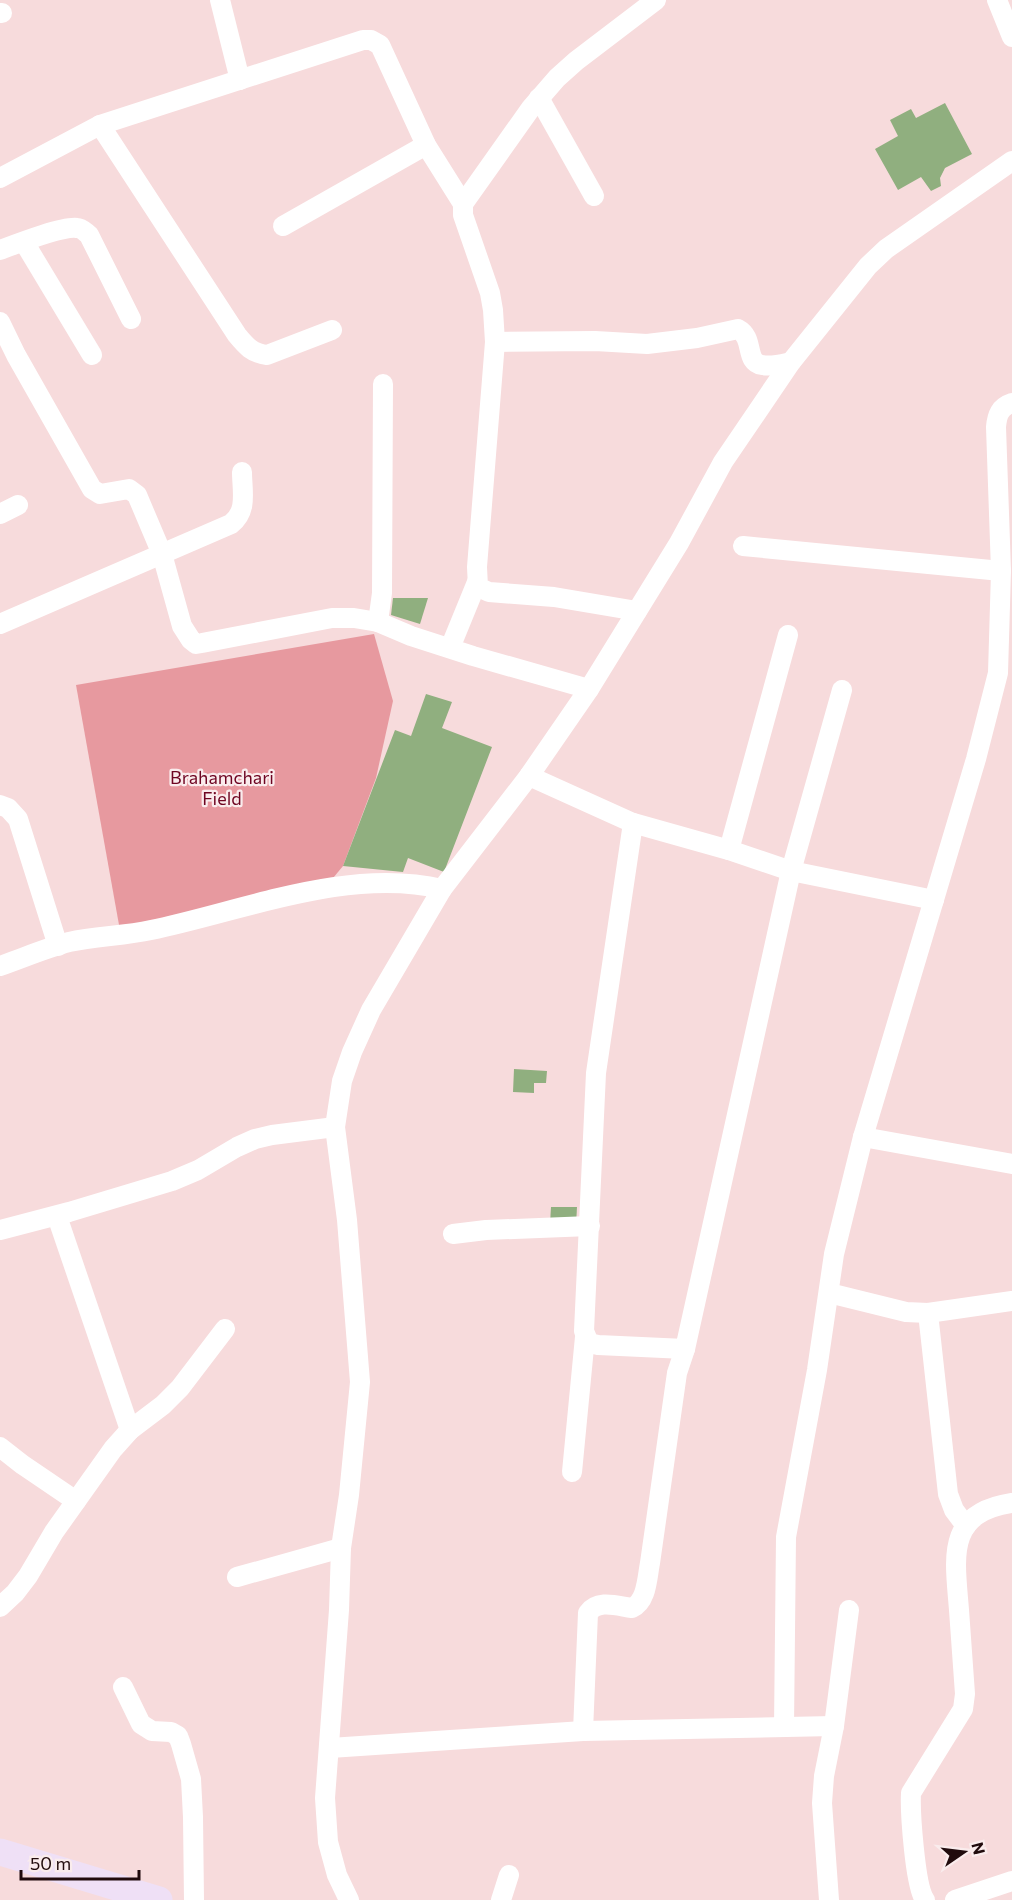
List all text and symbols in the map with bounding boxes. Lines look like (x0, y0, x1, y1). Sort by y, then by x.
park label: Brahamchari Field (170, 766, 274, 809)
north arrow (934, 1822, 994, 1882)
text: N (968, 1840, 990, 1856)
scale bar (21, 1843, 140, 1881)
text: 50 m (30, 1852, 71, 1874)

